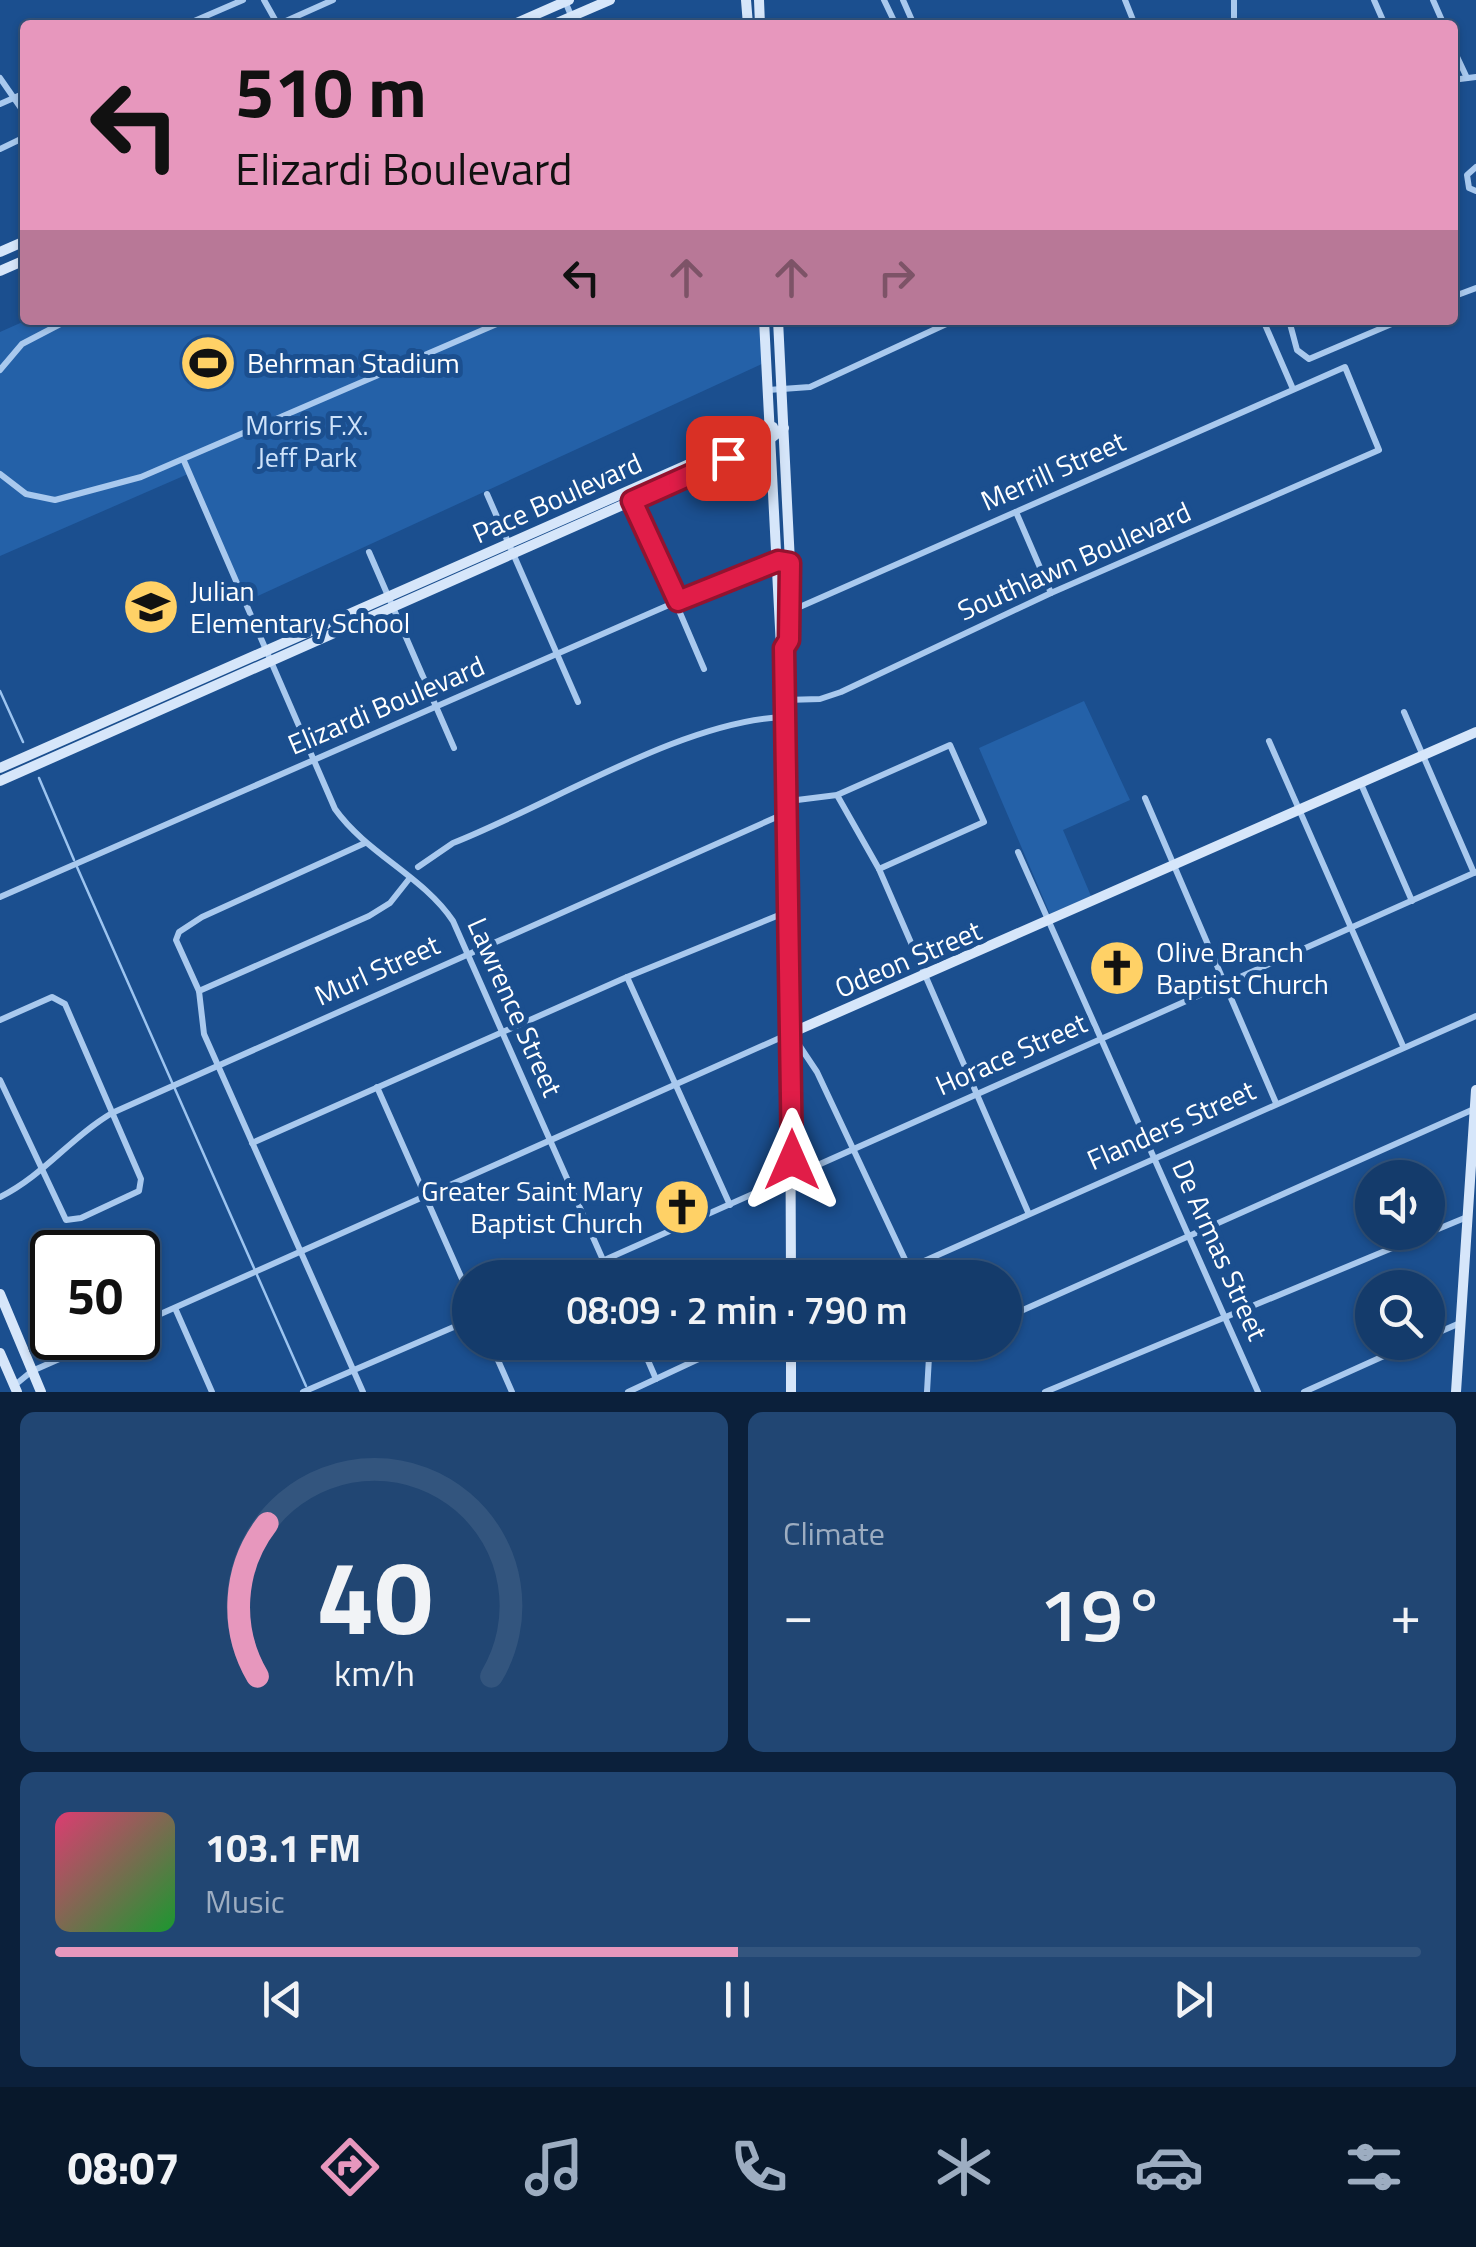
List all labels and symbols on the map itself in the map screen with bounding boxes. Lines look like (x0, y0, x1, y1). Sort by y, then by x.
sports icon: Behrman Stadium (178, 333, 238, 393)
place label: Behrman Stadium (247, 341, 460, 384)
park label: Morris F.X. Jeff Park (245, 403, 369, 478)
pin (686, 416, 771, 501)
street label: Merrill Street (974, 419, 1132, 522)
street label: Pace Boulevard (465, 441, 648, 554)
street label: Southlawn Boulevard (950, 490, 1197, 631)
place label: Julian Elementary School (190, 569, 410, 644)
school or university icon: Julian Elementary School (121, 577, 181, 637)
street label: Elizardi Boulevard (281, 644, 491, 765)
street label: Odeon Street (828, 908, 988, 1009)
street label: Lawrence Street (457, 910, 574, 1103)
street label: Murl Street (307, 923, 446, 1016)
place label: Olive Branch Baptist Church (1156, 930, 1329, 1005)
church icon: Olive Branch Baptist Church (1087, 938, 1147, 998)
street label: Horace Street (928, 1001, 1094, 1106)
street label: Flanders Street (1080, 1068, 1262, 1181)
position arrow (740, 1108, 844, 1212)
street label: De Armas Street (1161, 1153, 1280, 1347)
place label: Greater Saint Mary Baptist Church (421, 1169, 643, 1244)
church icon: Greater Saint Mary Baptist Church (652, 1177, 712, 1237)
speed limit sign: 50 (30, 1230, 160, 1360)

